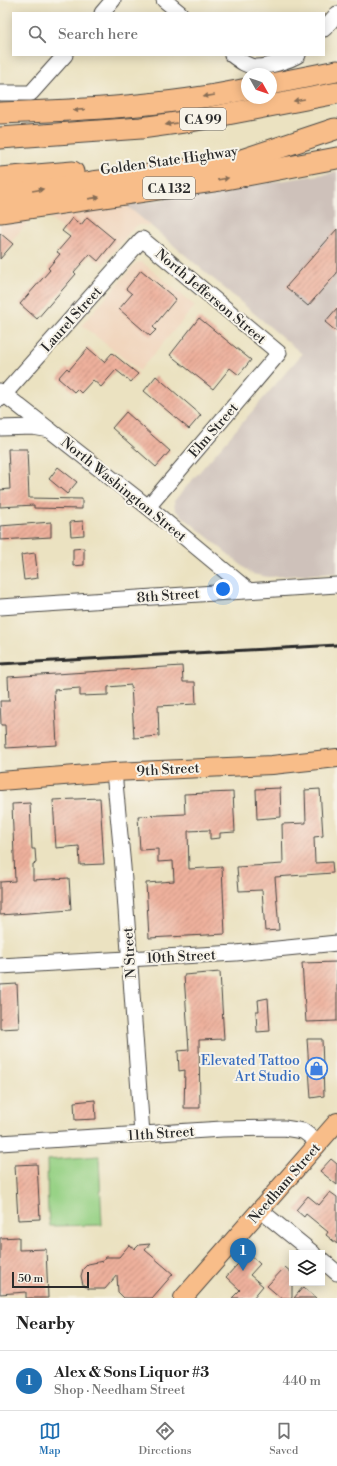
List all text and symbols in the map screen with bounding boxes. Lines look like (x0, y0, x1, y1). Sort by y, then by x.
search box (12, 12, 325, 56)
icon: search (26, 23, 48, 45)
text: Search here (58, 25, 138, 44)
north arrow (241, 68, 277, 104)
one-way arrow (202, 93, 215, 99)
one-way arrow (292, 97, 305, 103)
one-way arrow (72, 107, 85, 113)
road number: CA 99 (180, 108, 226, 130)
one-way arrow (165, 121, 177, 127)
street label: Golden State Highway (99, 142, 239, 180)
one-way arrow (217, 176, 229, 182)
road number: CA 132 (143, 177, 195, 199)
one-way arrow (32, 187, 45, 193)
one-way arrow (88, 195, 100, 201)
street label: North Jefferson Street (151, 245, 269, 348)
street label: Laurel Street (37, 283, 106, 356)
street label: Elm Street (185, 399, 243, 462)
street label: North Washington Street (57, 434, 190, 546)
your location (213, 579, 233, 599)
street label: 8th Street (136, 585, 200, 607)
street label: 9th Street (136, 759, 200, 781)
street label: N Street (119, 927, 141, 979)
street label: 10th Street (146, 946, 216, 968)
place label: Elevated Tattoo Art Studio (201, 1052, 300, 1086)
shop icon: Elevated Tattoo Art Studio (303, 1055, 329, 1081)
street label: 11th Street (127, 1123, 195, 1145)
street label: Needham Street (245, 1140, 325, 1228)
pin: 1 (230, 1238, 256, 1271)
map controls (289, 1250, 325, 1286)
button: layers (289, 1250, 325, 1286)
scale bar (12, 1270, 89, 1289)
text: 50 m (18, 1272, 43, 1286)
text: Nearby (16, 1313, 75, 1335)
text: Alex & Sons Liquor #3 (54, 1363, 209, 1382)
text: 1 (26, 1373, 32, 1389)
text: 440 m (283, 1373, 321, 1389)
text: Shop · Needham Street (54, 1382, 185, 1398)
tab: Map (39, 1420, 61, 1458)
tab: Directions (139, 1420, 192, 1458)
tab: Saved (269, 1420, 298, 1458)

